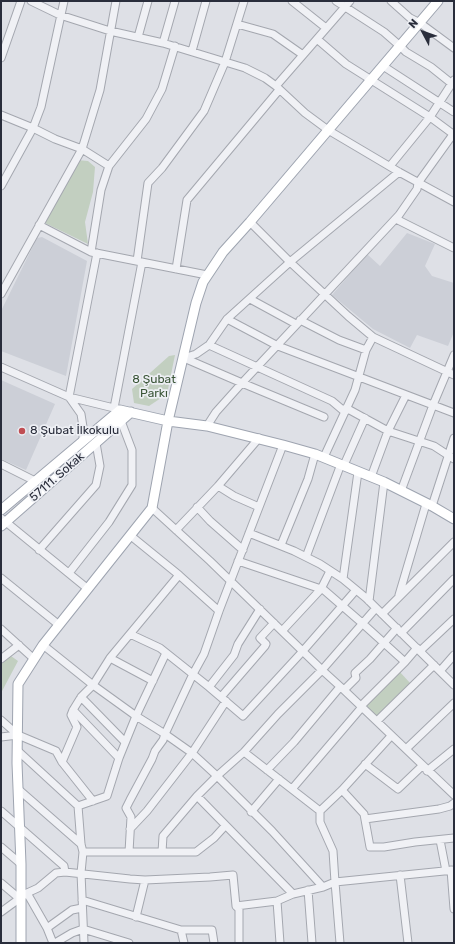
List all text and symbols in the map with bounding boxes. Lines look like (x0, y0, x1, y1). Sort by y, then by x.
north arrow (403, 12, 443, 52)
text: N (406, 17, 421, 31)
park label: 8 Şubat Parkı (132, 373, 176, 401)
place label: 8 Şubat İlkokulu (30, 424, 119, 438)
marker: 8 Şubat İlkokulu (17, 426, 27, 436)
street label: 57111. Sokak (27, 449, 87, 505)

